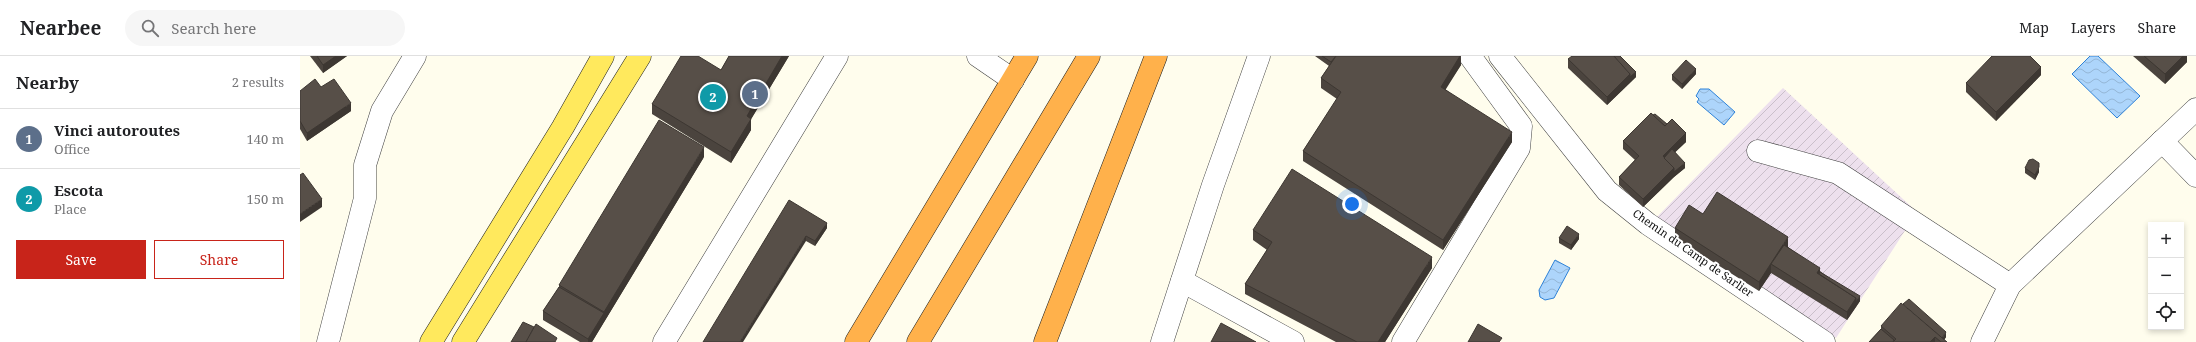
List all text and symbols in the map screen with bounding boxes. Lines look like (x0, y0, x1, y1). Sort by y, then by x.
search box (125, 10, 405, 46)
text: Nearbee (20, 15, 101, 41)
icon: search (139, 17, 161, 39)
text: Search here (171, 18, 256, 38)
text: Map (2019, 18, 2049, 37)
text: Layers (2071, 18, 2116, 37)
text: Share (2138, 18, 2176, 37)
text: Nearby (16, 71, 79, 94)
text: 2 results (232, 73, 284, 91)
pin: 1 (742, 79, 768, 109)
pin: 2 (700, 82, 726, 112)
text: Vinci autoroutes (54, 120, 180, 140)
text: 1 (25, 130, 33, 148)
text: 140 m (247, 130, 284, 148)
text: Office (54, 140, 90, 158)
text: Escota (54, 180, 103, 200)
text: 2 (25, 190, 33, 208)
text: 150 m (247, 190, 284, 208)
your location (1342, 194, 1362, 214)
text: Place (54, 200, 87, 218)
street label: Chemin du Camp de Sarlier (1630, 205, 1757, 300)
map controls (2148, 222, 2184, 330)
button: + (2148, 222, 2184, 258)
button: Save (16, 240, 146, 279)
button: Share (154, 240, 284, 279)
button: − (2148, 258, 2184, 294)
button: locate (2148, 294, 2184, 330)

